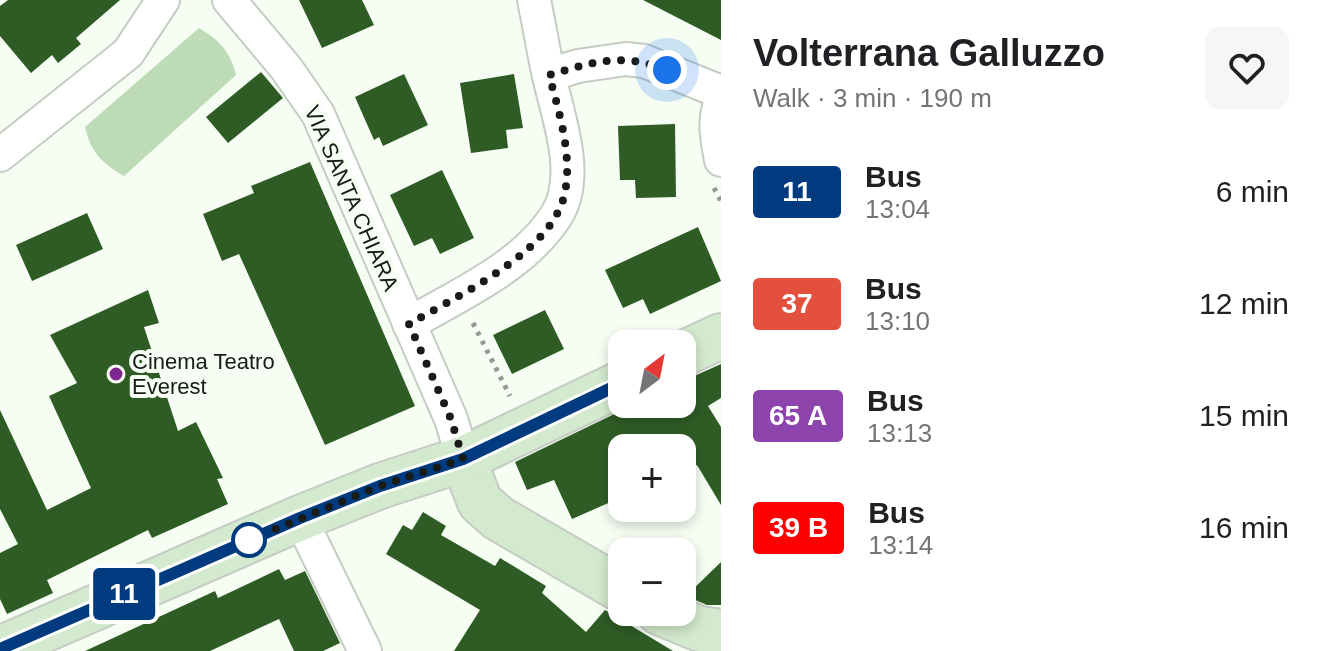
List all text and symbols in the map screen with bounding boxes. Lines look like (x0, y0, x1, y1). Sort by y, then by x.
button: heart (1205, 26, 1289, 110)
text: Volterrana Galluzzo (753, 32, 1105, 74)
your location (647, 50, 687, 90)
text: Walk · 3 min · 190 m (753, 83, 992, 113)
street label: VIA SANTA CHIARA (299, 102, 404, 295)
text: Bus (865, 160, 922, 193)
text: 6 min (1216, 175, 1289, 208)
text: 11 (782, 176, 812, 207)
text: 13:04 (865, 194, 930, 224)
text: Bus (865, 272, 922, 305)
text: 12 min (1199, 287, 1289, 320)
text: 37 (781, 288, 813, 319)
text: 13:10 (865, 306, 930, 336)
north arrow (608, 330, 696, 418)
map controls (608, 330, 696, 626)
place label: Cinema Teatro Everest (132, 349, 275, 399)
marker: Cinema Teatro Everest (107, 365, 125, 383)
text: Bus (867, 384, 924, 417)
text: 15 min (1199, 399, 1289, 432)
text: 65 A (769, 400, 827, 431)
text: 13:13 (867, 418, 932, 448)
button: + (608, 434, 696, 522)
text: Bus (868, 496, 925, 529)
text: 16 min (1199, 511, 1289, 544)
text: 39 B (769, 512, 828, 543)
unlabelled marker (232, 523, 266, 557)
text: 13:14 (868, 530, 933, 560)
button: − (608, 538, 696, 626)
line badge: 11 (88, 568, 160, 620)
text: 11 (109, 578, 139, 609)

